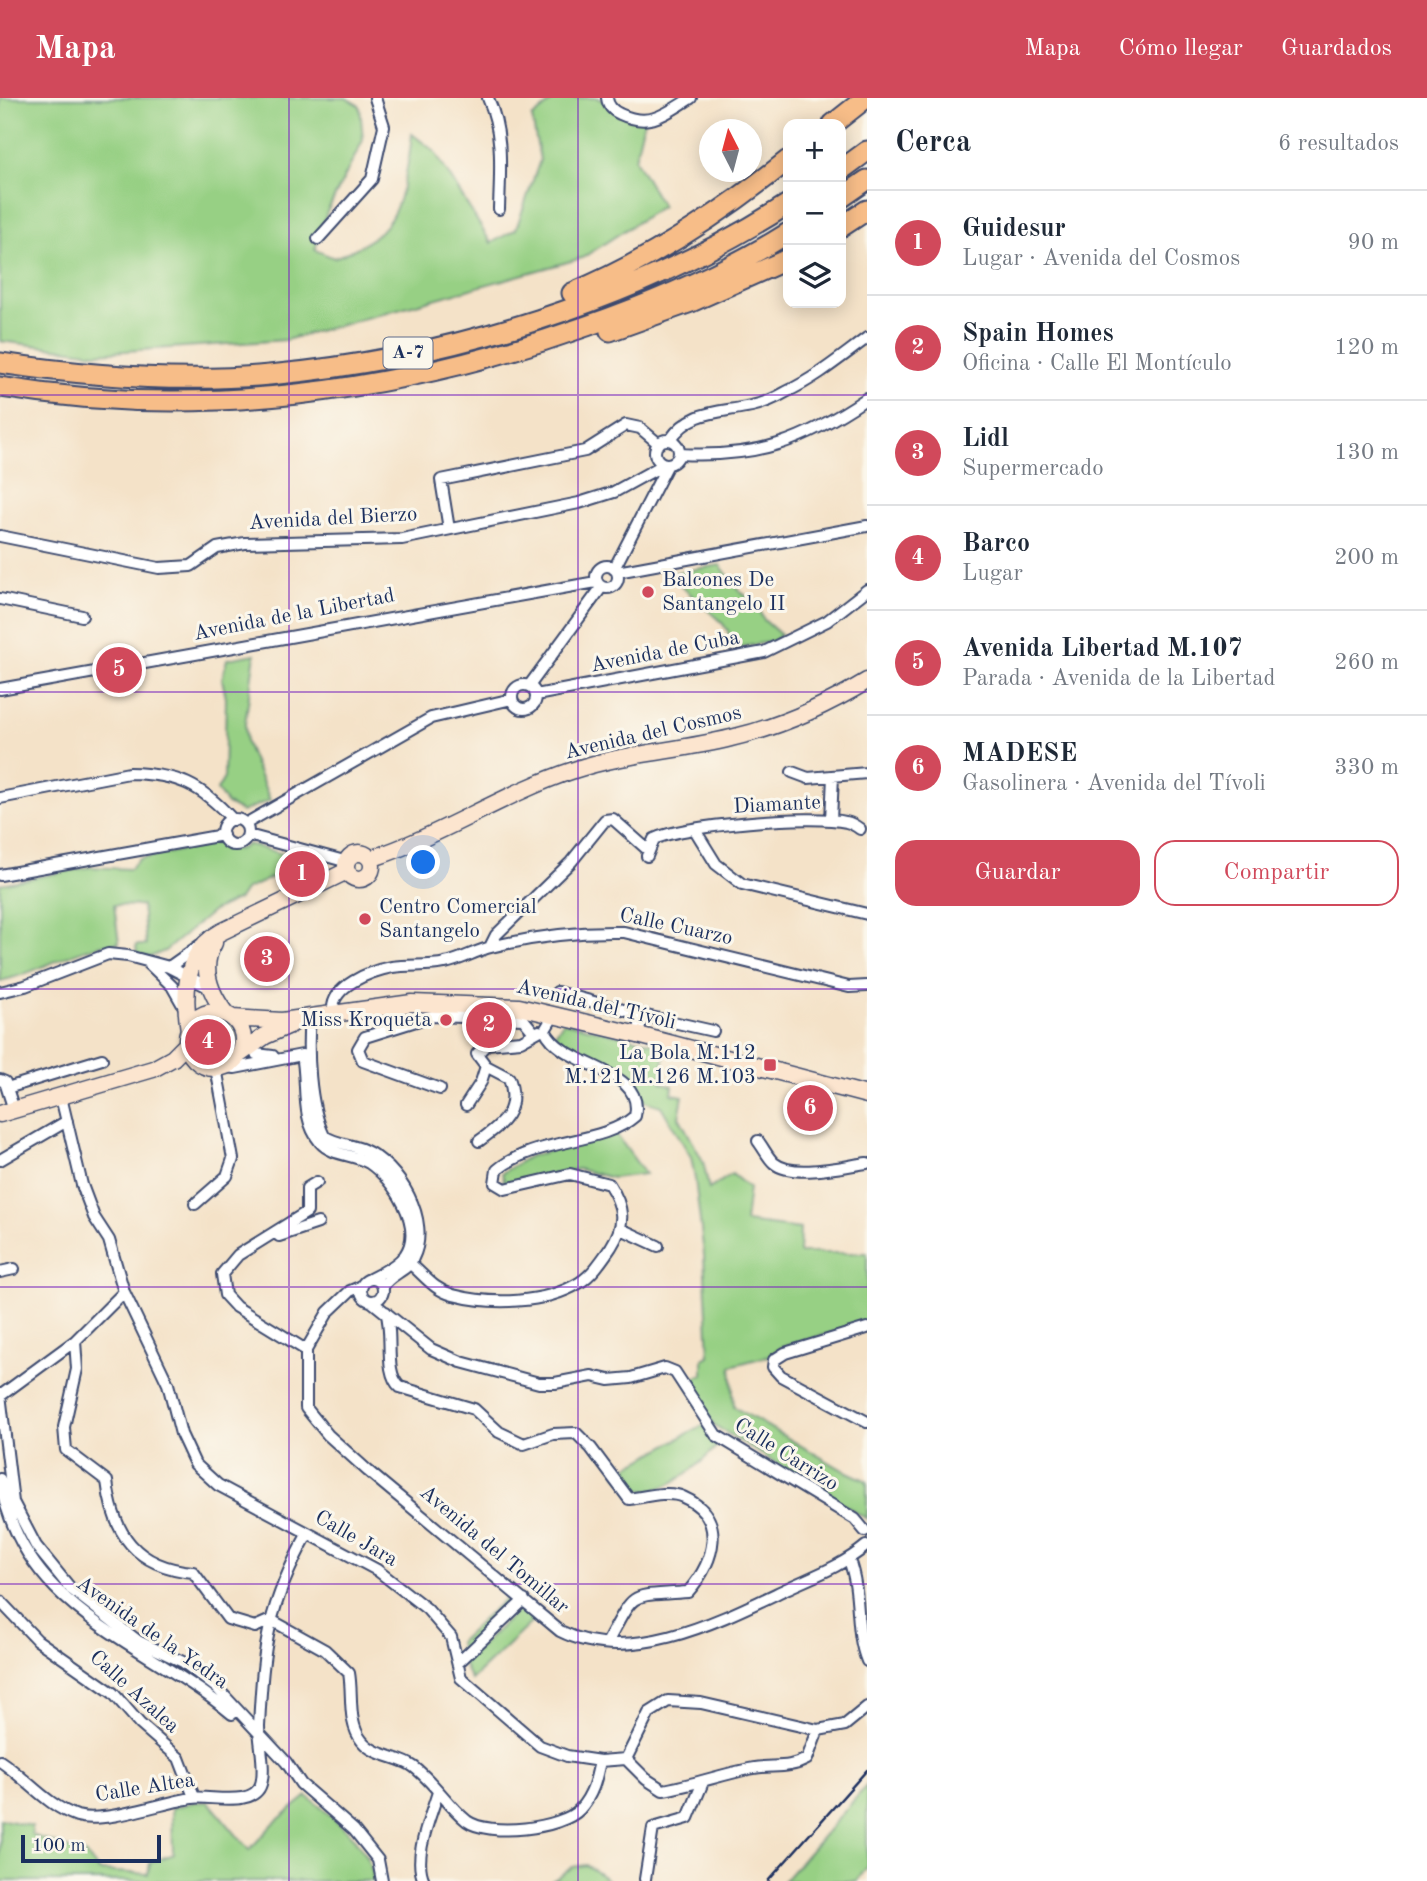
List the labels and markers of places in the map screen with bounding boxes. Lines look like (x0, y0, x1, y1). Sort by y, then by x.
place label: Balcones De Santangelo II (662, 570, 785, 615)
marker: Balcones De Santangelo II (640, 584, 656, 600)
pin: 5 (96, 644, 142, 696)
pin: 1 (279, 848, 325, 900)
place label: Centro Comercial Santangelo (379, 897, 537, 942)
marker: Centro Comercial Santangelo (357, 911, 373, 927)
pin: 3 (244, 933, 290, 985)
pin: 2 (466, 999, 512, 1051)
place label: Miss Kroqueta (301, 1010, 432, 1031)
marker: Miss Kroqueta (438, 1012, 454, 1028)
pin: 4 (185, 1016, 231, 1068)
place label: La Bola M.112 M.121 M.126 M.103 (564, 1043, 756, 1088)
marker: La Bola M.112 M.121 M.126 M.103 (762, 1057, 778, 1073)
pin: 6 (787, 1082, 833, 1134)

